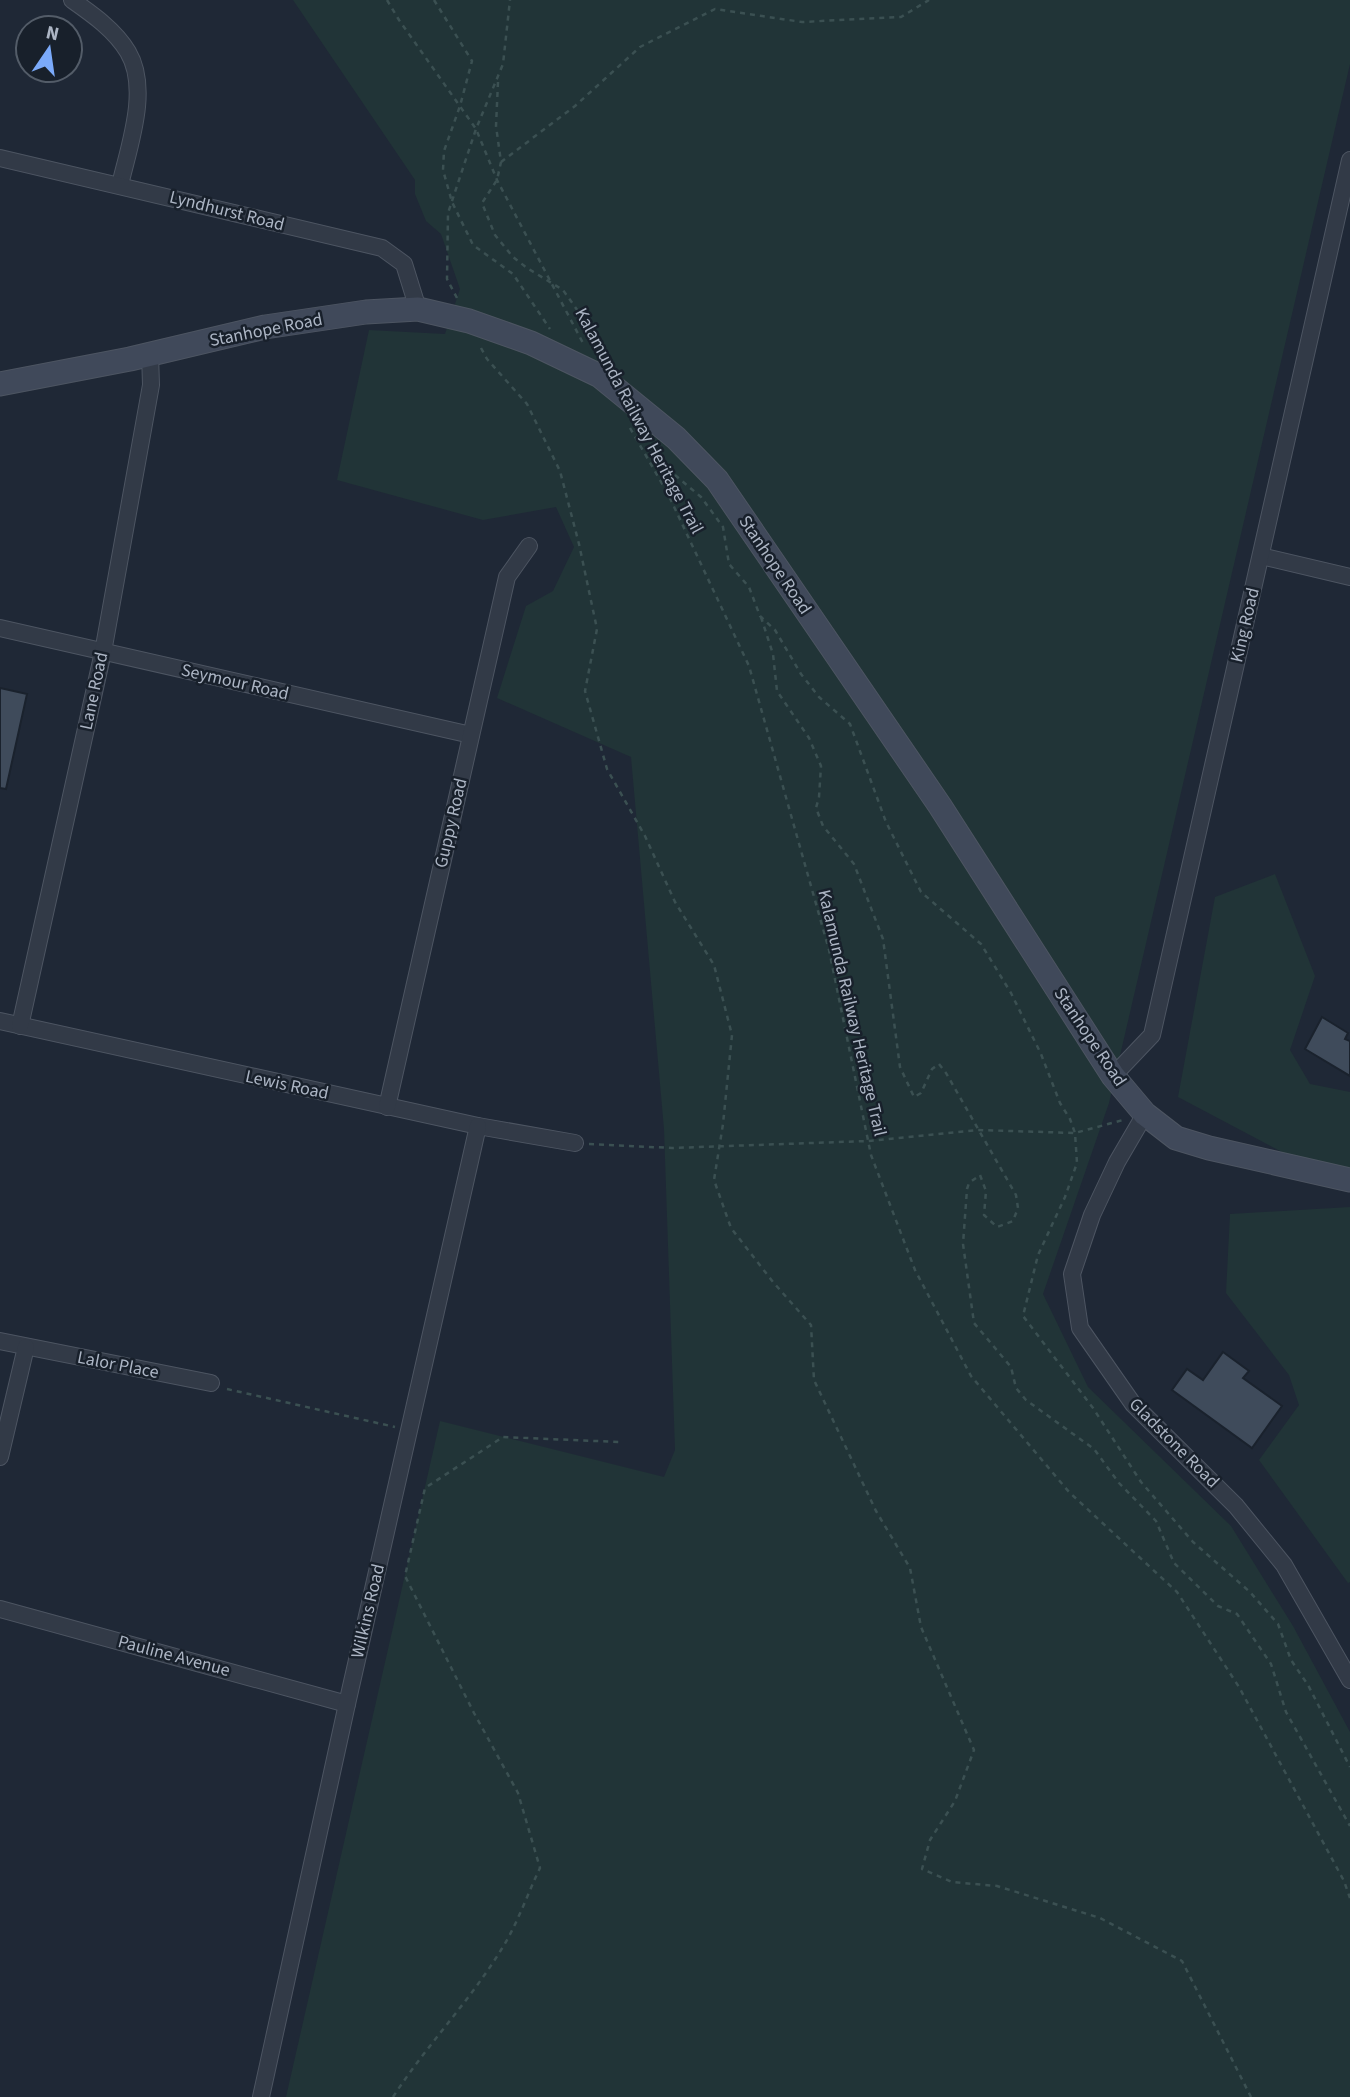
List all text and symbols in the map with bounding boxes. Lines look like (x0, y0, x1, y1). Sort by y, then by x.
north arrow (14, 14, 84, 84)
text: N (43, 19, 62, 48)
street label: Lyndhurst Road (167, 185, 287, 237)
street label: Kalamunda Railway Heritage Trail (569, 304, 709, 538)
street label: Stanhope Road (207, 307, 325, 353)
street label: Stanhope Road (733, 511, 817, 619)
street label: King Road (1224, 585, 1266, 665)
street label: Lane Road (74, 650, 114, 732)
street label: Seymour Road (179, 657, 291, 707)
street label: Guppy Road (429, 776, 473, 870)
street label: Kalamunda Railway Heritage Trail (811, 887, 893, 1139)
street label: Stanhope Road (1048, 983, 1132, 1091)
street label: Lewis Road (243, 1064, 331, 1106)
street label: Lalor Place (75, 1345, 161, 1385)
street label: Gladstone Road (1123, 1392, 1225, 1494)
street label: Wilkins Road (345, 1561, 391, 1661)
street label: Pauline Avenue (115, 1629, 233, 1683)

